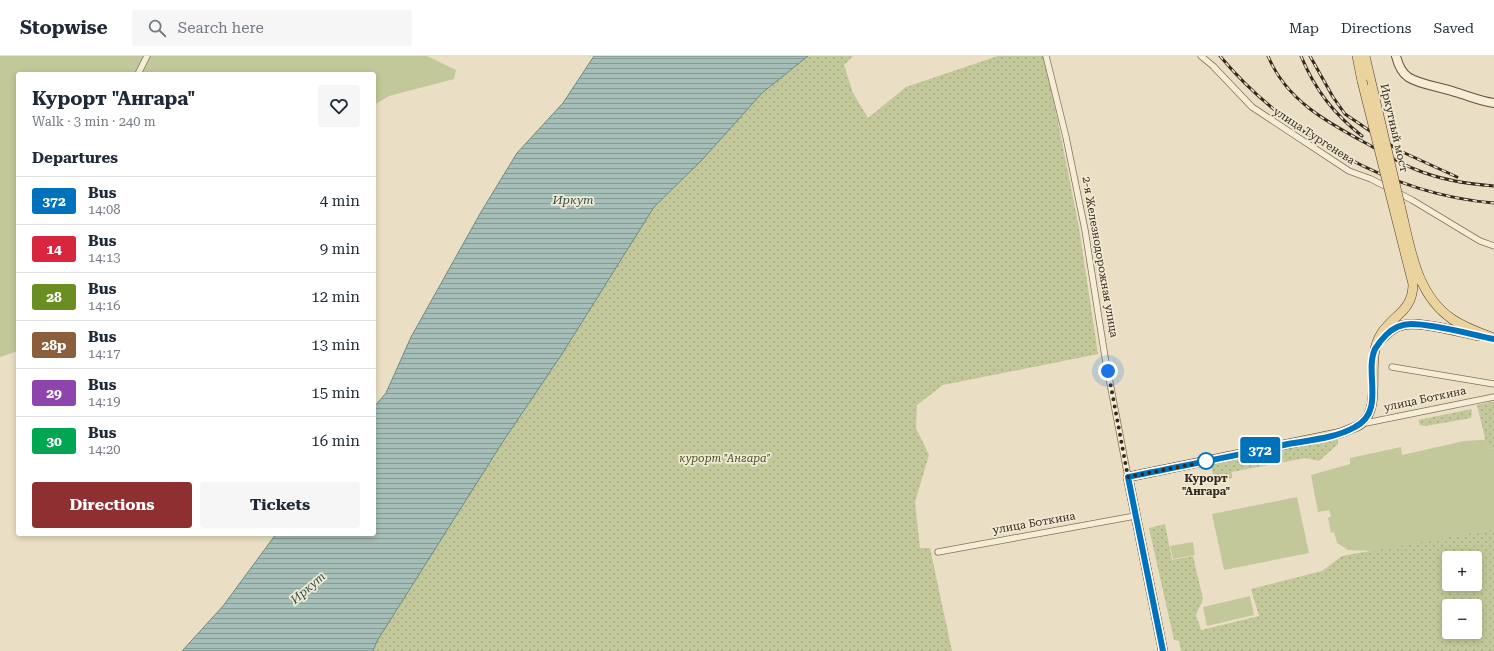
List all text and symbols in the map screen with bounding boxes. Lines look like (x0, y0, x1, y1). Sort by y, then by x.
search box (132, 10, 412, 46)
text: Stopwise (20, 16, 108, 39)
icon: search (146, 17, 168, 39)
text: Search here (178, 19, 264, 37)
text: Map (1289, 20, 1319, 36)
text: Directions (1341, 20, 1411, 36)
text: Saved (1433, 20, 1474, 36)
street label: Иркутный мост (1377, 82, 1411, 174)
button: heart (318, 85, 360, 127)
text: Курорт "Ангара" (32, 87, 195, 110)
street label: улица Тургенева (1271, 105, 1357, 167)
text: Walk · 3 min · 240 m (32, 114, 156, 129)
text: Departures (32, 149, 118, 167)
street label: 2-я Железнодорожная улица (1079, 176, 1121, 339)
text: Bus (88, 184, 116, 202)
text: 4 min (320, 192, 360, 210)
text: 372 (42, 193, 66, 209)
water label: Иркут (551, 193, 594, 207)
text: 14:08 (88, 202, 120, 217)
text: Bus (88, 232, 116, 250)
text: 9 min (320, 240, 360, 258)
text: 14 (46, 241, 62, 257)
text: 14:13 (88, 250, 120, 265)
text: Bus (88, 280, 116, 298)
text: 12 min (311, 288, 360, 306)
text: 28 (46, 289, 62, 305)
text: 14:16 (88, 298, 120, 313)
text: Bus (88, 328, 116, 346)
text: 13 min (311, 336, 360, 354)
text: 28р (41, 337, 67, 353)
text: 14:17 (88, 346, 120, 361)
your location (1098, 361, 1118, 381)
text: Bus (88, 376, 116, 394)
text: 15 min (311, 384, 360, 402)
street label: улица Боткина (1383, 384, 1467, 414)
text: 29 (46, 385, 62, 401)
text: 14:19 (88, 394, 120, 409)
text: Bus (88, 424, 116, 442)
text: 16 min (311, 432, 360, 450)
text: 30 (46, 433, 62, 449)
line badge: 372 (1237, 437, 1283, 463)
text: 14:20 (88, 442, 120, 457)
text: 372 (1248, 442, 1272, 458)
park label: курорт "Ангара" (679, 452, 771, 465)
marker: Курорт "Ангара" (1197, 452, 1215, 470)
place label: Курорт "Ангара" (1182, 472, 1231, 498)
button: Directions (32, 482, 192, 528)
button: Tickets (200, 482, 360, 528)
street label: улица Боткина (992, 509, 1076, 537)
map controls (1442, 551, 1482, 639)
button: + (1442, 551, 1482, 591)
water label: Иркут (287, 569, 328, 607)
button: − (1442, 599, 1482, 639)

